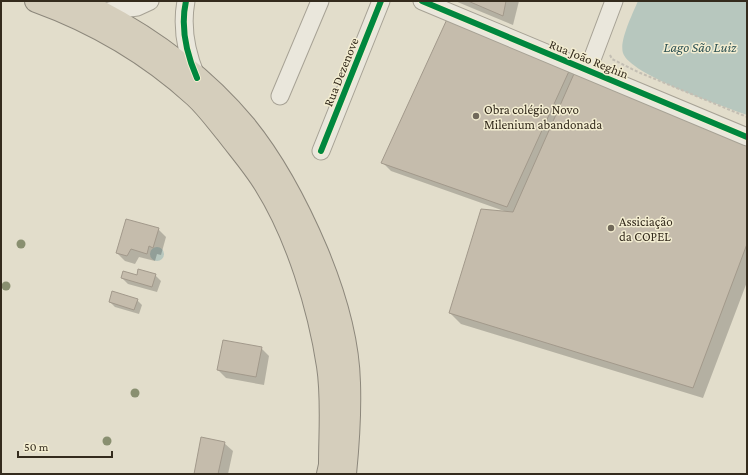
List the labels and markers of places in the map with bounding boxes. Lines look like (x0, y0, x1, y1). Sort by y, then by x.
place label: Obra colégio Novo Milenium abandonada (484, 102, 602, 132)
marker: Obra colégio Novo Milenium abandonada (471, 111, 481, 121)
place label: Assiciação da COPEL (619, 214, 673, 244)
marker: Assiciação da COPEL (606, 223, 616, 233)

